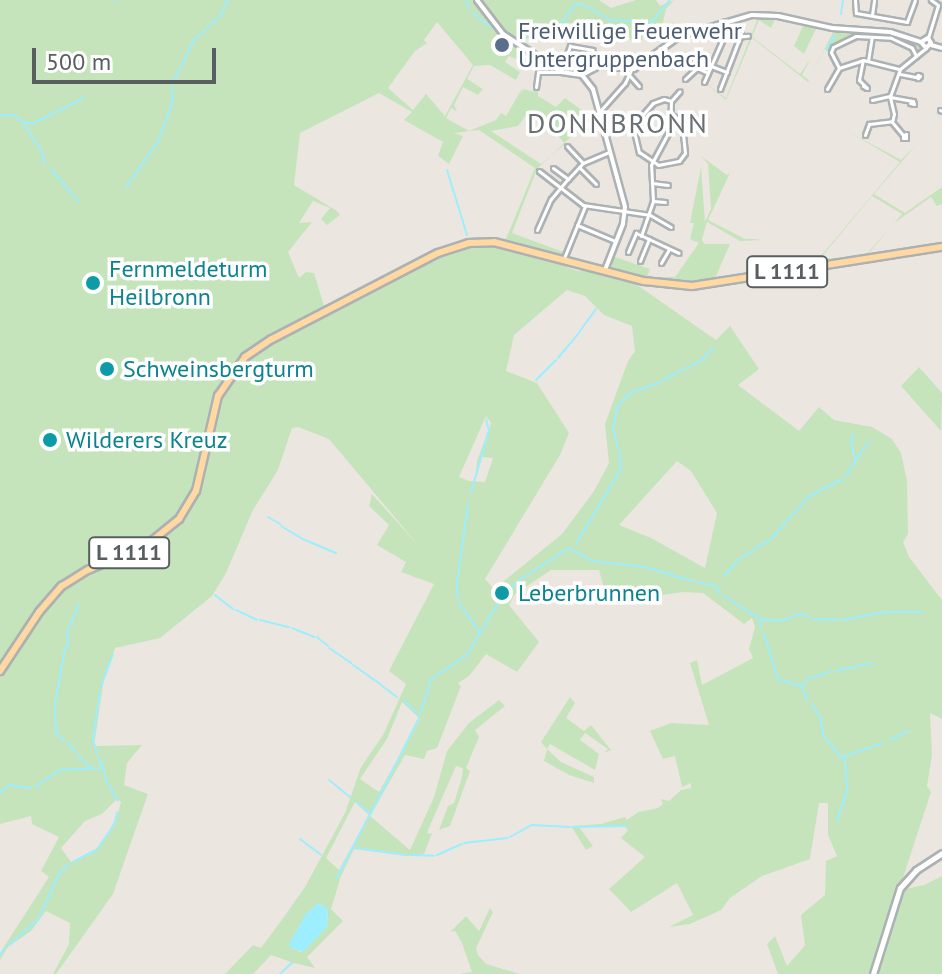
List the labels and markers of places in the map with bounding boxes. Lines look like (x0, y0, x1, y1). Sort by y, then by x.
place label: Freiwillige Feuerwehr Untergruppenbach (518, 17, 742, 73)
marker: Freiwillige Feuerwehr Untergruppenbach (493, 36, 511, 54)
place label: Fernmeldeturm Heilbronn (109, 255, 267, 311)
marker: Fernmeldeturm Heilbronn (84, 274, 102, 292)
place label: Schweinsbergturm (123, 355, 314, 383)
marker: Schweinsbergturm (98, 360, 116, 378)
place label: Wilderers Kreuz (66, 426, 227, 454)
marker: Wilderers Kreuz (41, 431, 59, 449)
place label: Leberbrunnen (518, 579, 660, 607)
marker: Leberbrunnen (493, 584, 511, 602)

